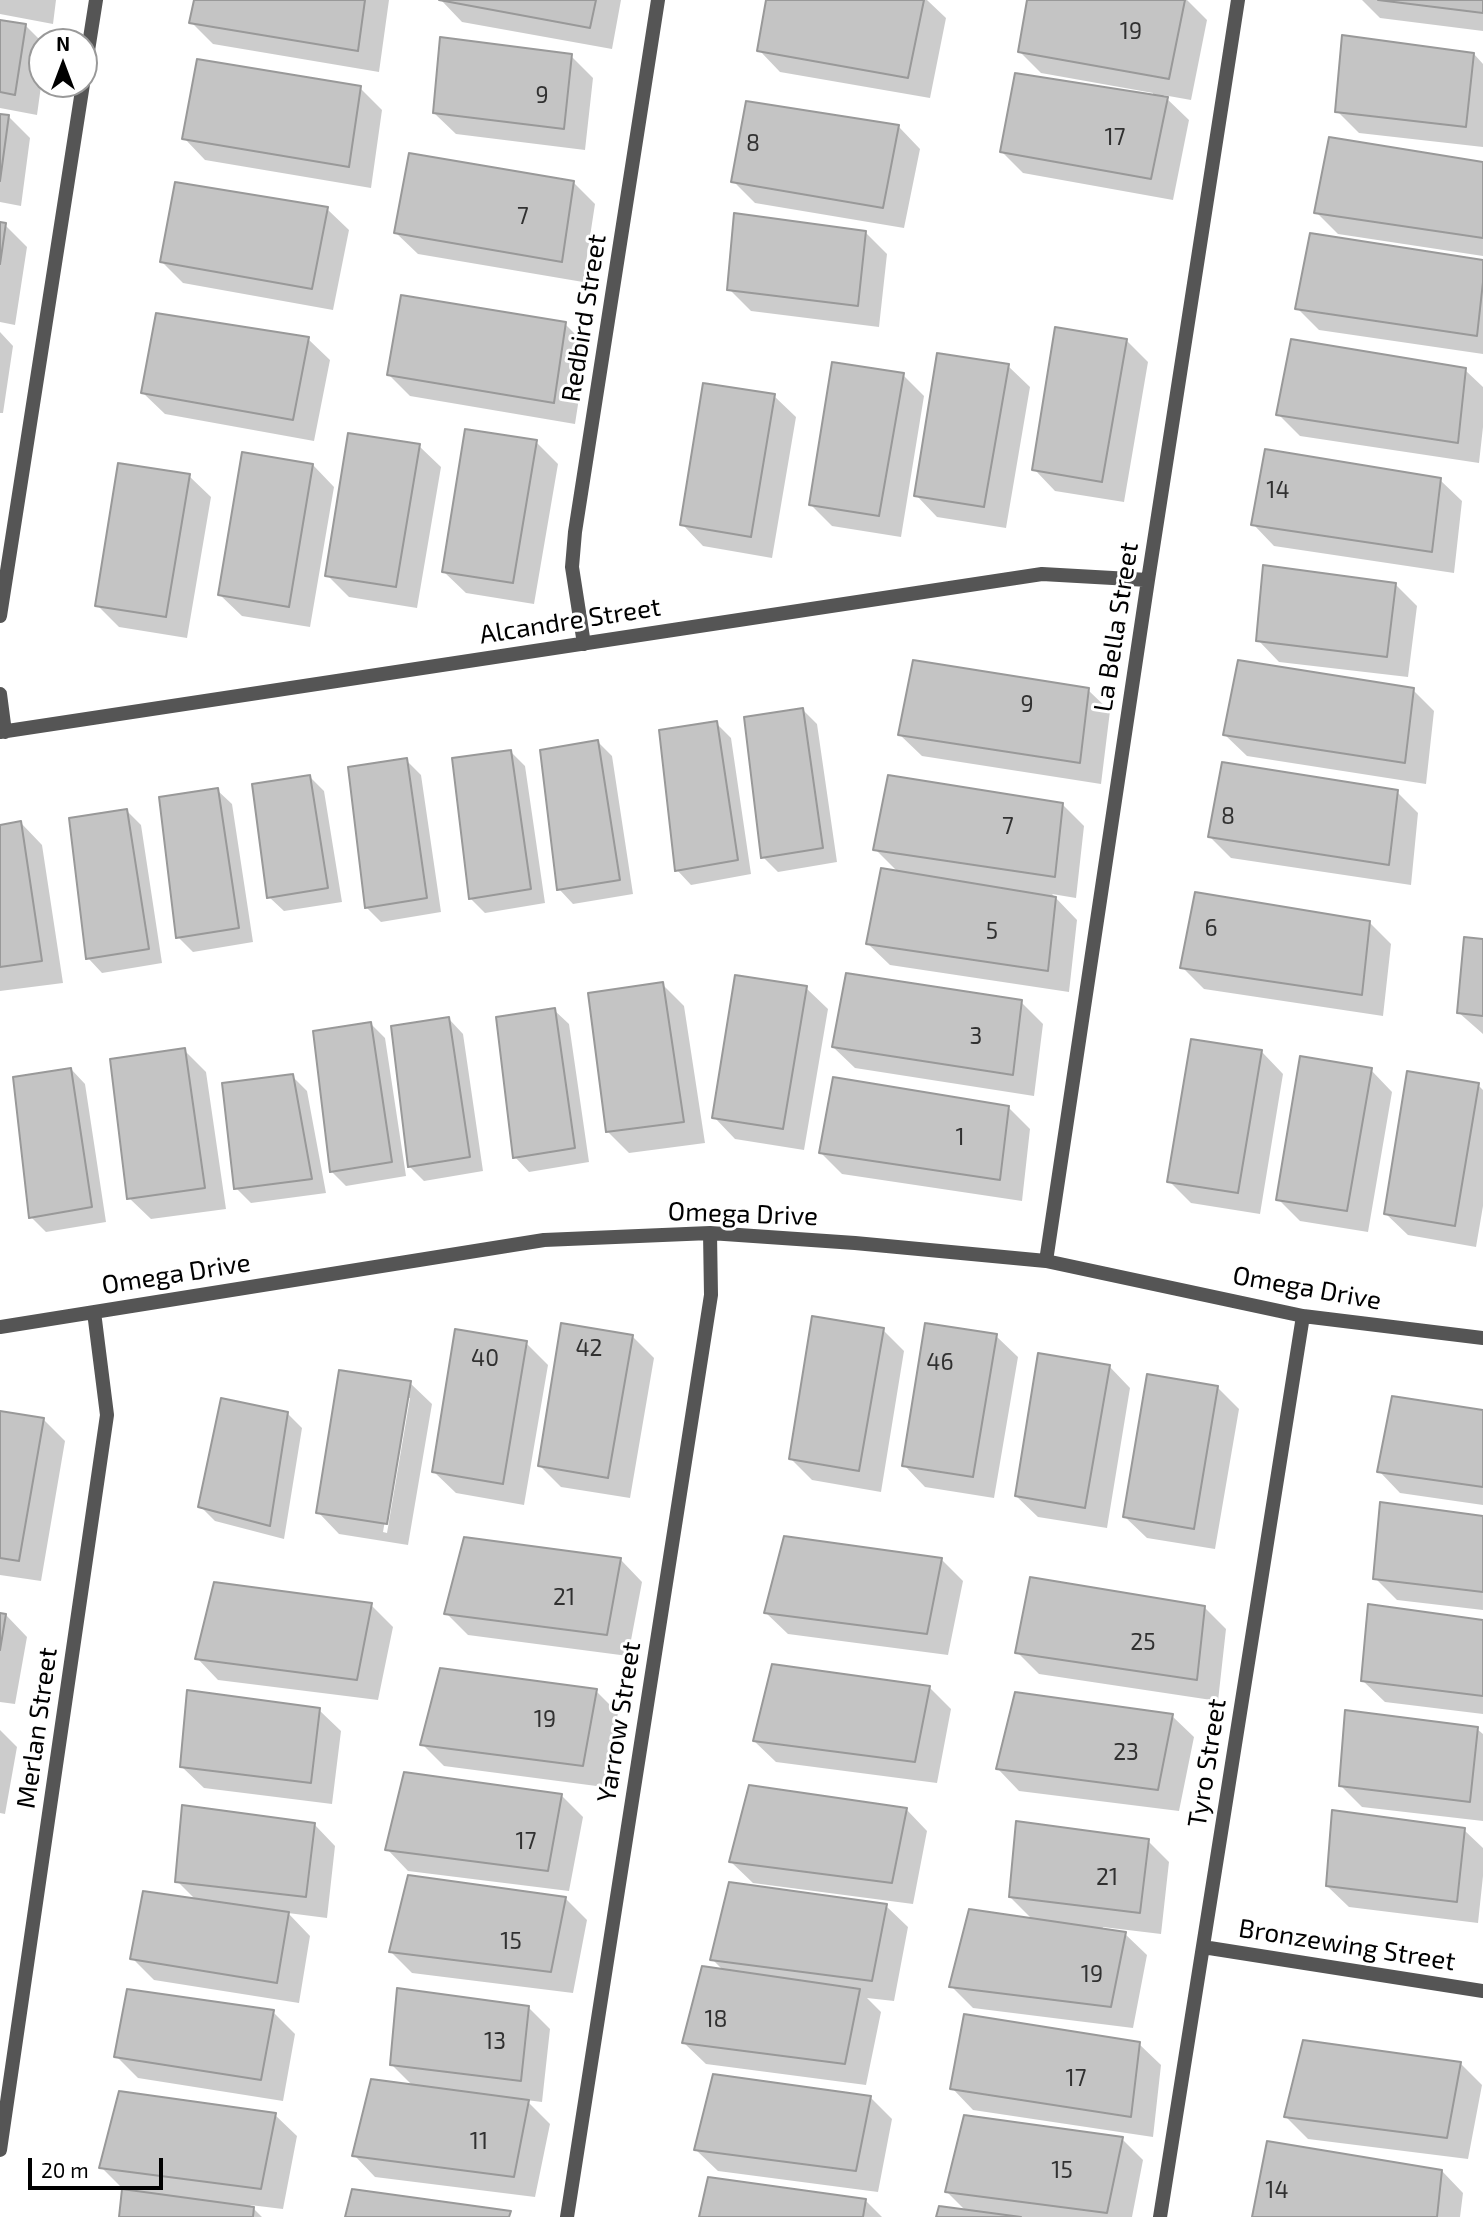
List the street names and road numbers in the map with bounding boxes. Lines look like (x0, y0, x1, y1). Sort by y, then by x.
street label: Redbird Street (555, 232, 613, 404)
street label: La Bella Street (1087, 540, 1145, 714)
street label: Alcandre Street (477, 591, 663, 651)
street label: Omega Drive (667, 1196, 819, 1232)
street label: Omega Drive (99, 1247, 253, 1301)
street label: Omega Drive (1230, 1260, 1384, 1316)
street label: Yarrow Street (591, 1639, 647, 1805)
street label: Merlan Street (10, 1645, 64, 1811)
street label: Tyro Street (1181, 1696, 1233, 1830)
street label: Bronzewing Street (1236, 1912, 1458, 1978)

